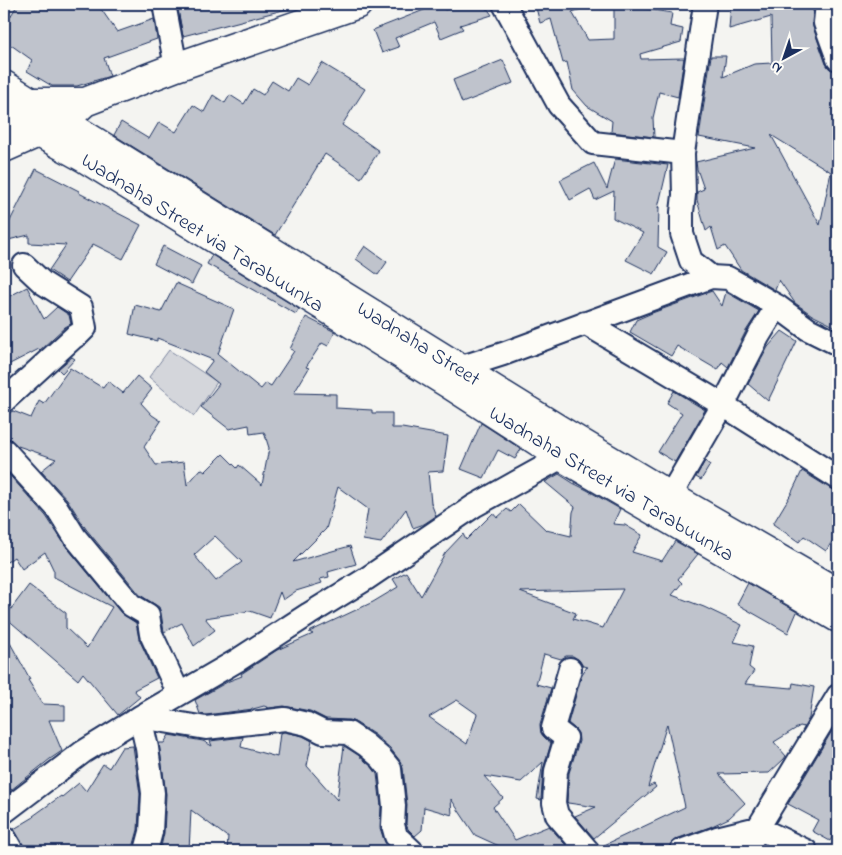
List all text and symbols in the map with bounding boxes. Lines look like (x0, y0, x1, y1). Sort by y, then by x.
north arrow (760, 32, 810, 82)
text: N (766, 56, 787, 78)
street label: Wadnaha Street via Tarabuunka (75, 146, 329, 321)
street label: Wadnaha Street (350, 295, 486, 395)
street label: Wadnaha Street via Tarabuunka (483, 399, 739, 570)

